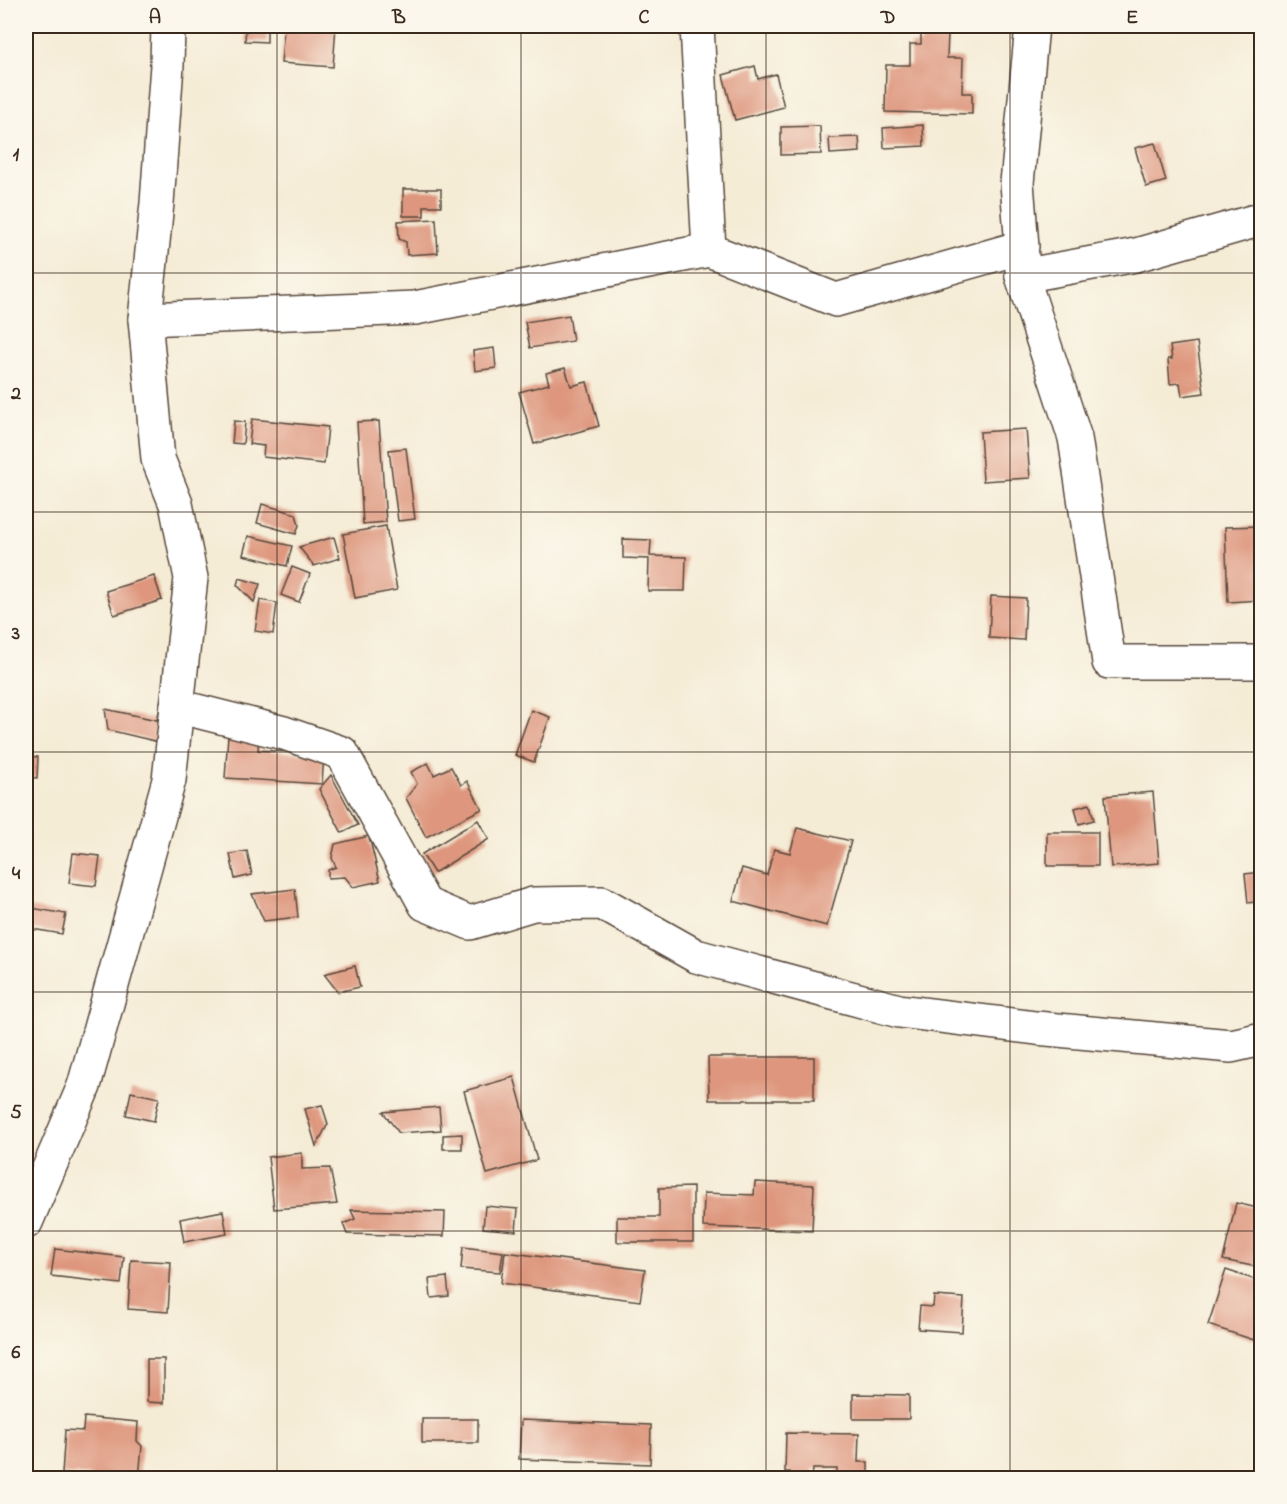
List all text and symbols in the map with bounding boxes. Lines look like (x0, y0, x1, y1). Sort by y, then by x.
text: A (149, 4, 161, 33)
text: B (391, 4, 406, 33)
text: C (639, 4, 650, 33)
text: D (880, 4, 895, 33)
text: E (1126, 4, 1138, 33)
text: 1 (13, 141, 20, 170)
text: 2 (10, 380, 21, 409)
text: 3 (11, 620, 20, 649)
text: 4 (12, 860, 21, 889)
text: 5 (10, 1099, 22, 1128)
text: 6 (12, 1339, 21, 1368)

